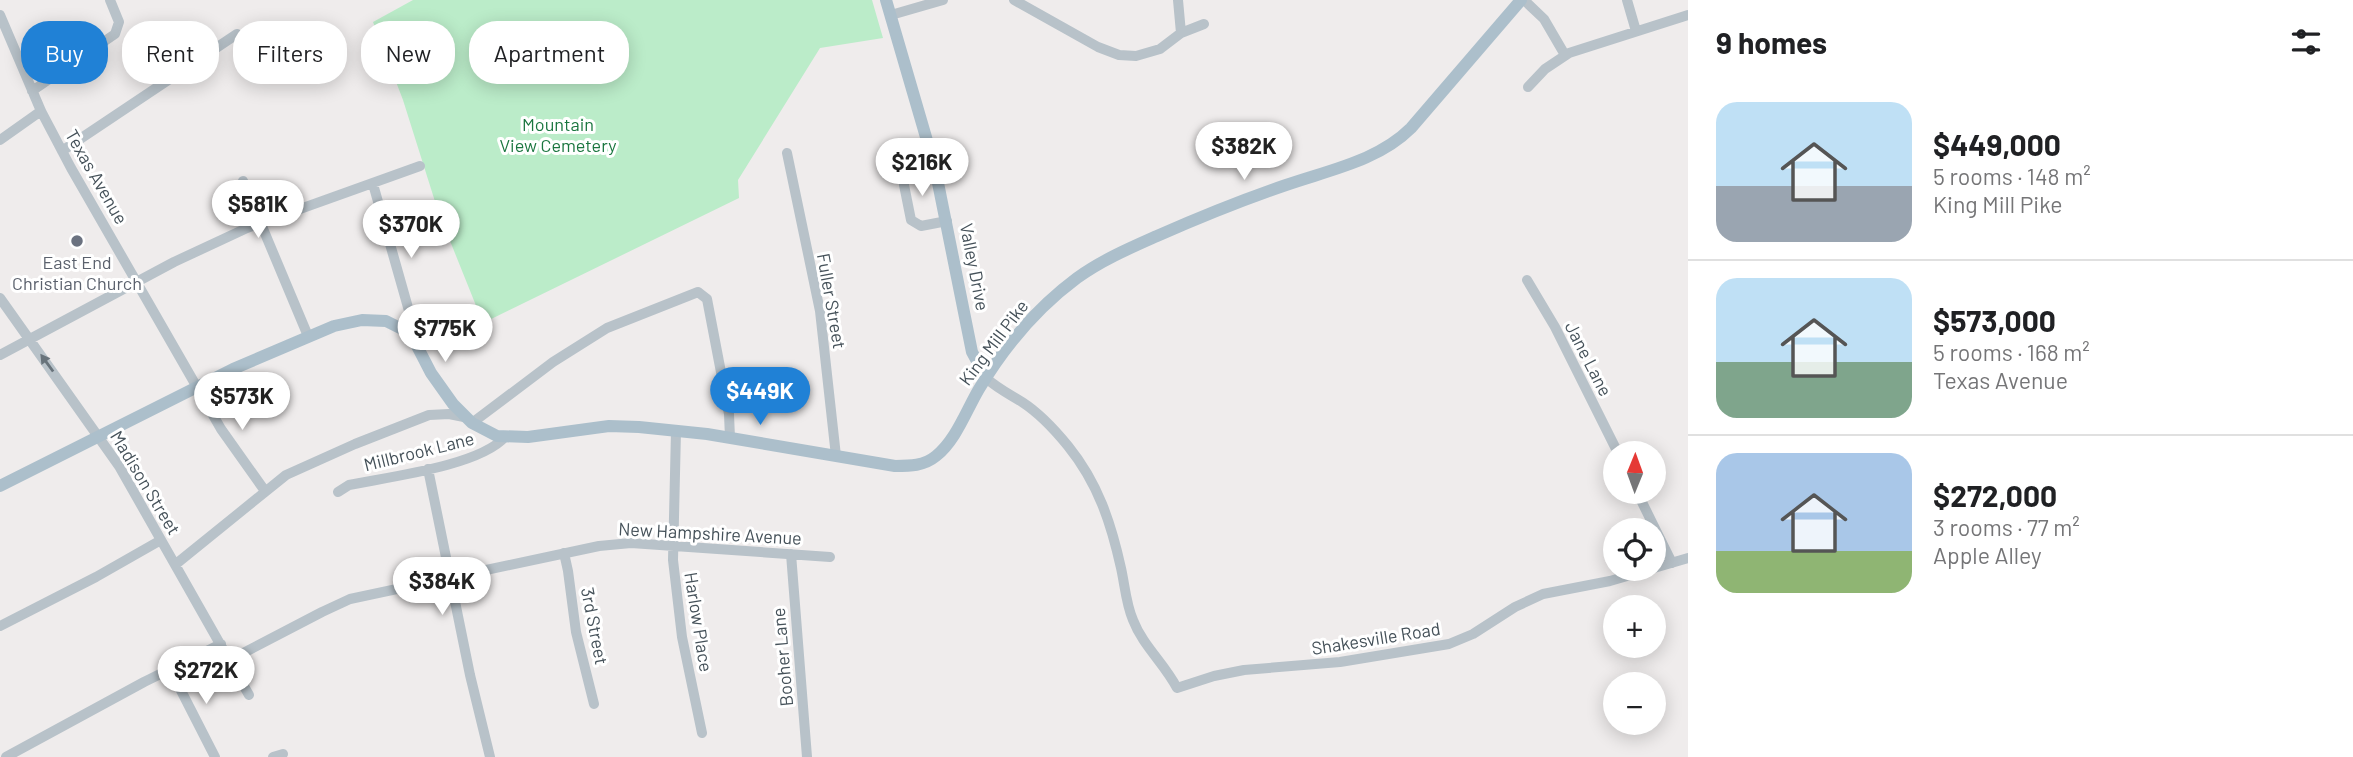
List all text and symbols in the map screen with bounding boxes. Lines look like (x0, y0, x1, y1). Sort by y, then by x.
chip: Buy (21, 21, 108, 84)
chip: Rent (122, 21, 219, 84)
chip: Filters (233, 21, 347, 84)
chip: New (361, 21, 455, 84)
chip: Apartment (469, 21, 629, 84)
icon: filters (2287, 23, 2325, 61)
text: 9 homes (1716, 24, 1827, 60)
park label: Mountain View Cemetery (499, 113, 617, 156)
pin: $382K (1195, 122, 1293, 182)
street label: Texas Avenue (61, 125, 133, 228)
text: $449,000 (1933, 126, 2061, 162)
icon: home (1772, 130, 1856, 214)
text: $382K (1211, 131, 1277, 159)
pin: $216K (873, 138, 971, 198)
text: $216K (892, 147, 952, 175)
text: 5 rooms · 148 m² (1933, 162, 2091, 190)
pin: $581K (209, 180, 307, 240)
text: $581K (228, 189, 288, 217)
text: King Mill Pike (1933, 190, 2063, 218)
pin: $370K (362, 201, 460, 260)
text: $370K (379, 209, 443, 237)
street label: Valley Drive (956, 221, 994, 312)
marker: East End Christian Church (69, 233, 85, 249)
place label: East End Christian Church (12, 251, 142, 294)
street label: Fuller Street (813, 251, 851, 350)
street label: King Mill Pike (954, 295, 1032, 390)
text: $573,000 (1933, 302, 2056, 338)
pin: $775K (396, 304, 494, 364)
icon: home (1772, 306, 1856, 390)
text: $775K (414, 313, 476, 341)
street label: Jane Lane (1561, 317, 1617, 400)
text: 5 rooms · 168 m² (1933, 338, 2090, 366)
one-way arrow (40, 354, 54, 372)
text: Texas Avenue (1933, 366, 2068, 394)
pin: $449K (711, 368, 809, 427)
pin: $573K (193, 372, 291, 432)
text: $449K (726, 376, 794, 404)
text: $573K (210, 381, 274, 409)
street label: Madison Street (106, 427, 186, 538)
street label: Millbrook Lane (361, 427, 476, 475)
north arrow (1603, 441, 1666, 504)
map controls (1603, 441, 1666, 735)
text: $272,000 (1933, 477, 2057, 513)
icon: home (1772, 481, 1856, 565)
text: 3 rooms · 77 m² (1933, 513, 2080, 541)
street label: New Hampshire Avenue (618, 517, 802, 549)
button: locate (1603, 518, 1666, 581)
text: Apple Alley (1933, 541, 2042, 569)
pin: $384K (393, 558, 491, 617)
text: $384K (409, 566, 475, 594)
street label: Harlow Place (680, 570, 718, 673)
street label: 3rd Street (577, 585, 613, 666)
button: + (1603, 595, 1666, 658)
street label: Booher Lane (767, 607, 797, 707)
street label: Shakesville Road (1310, 617, 1442, 659)
pin: $272K (157, 646, 255, 706)
text: $272K (174, 655, 238, 683)
button: − (1603, 672, 1666, 735)

